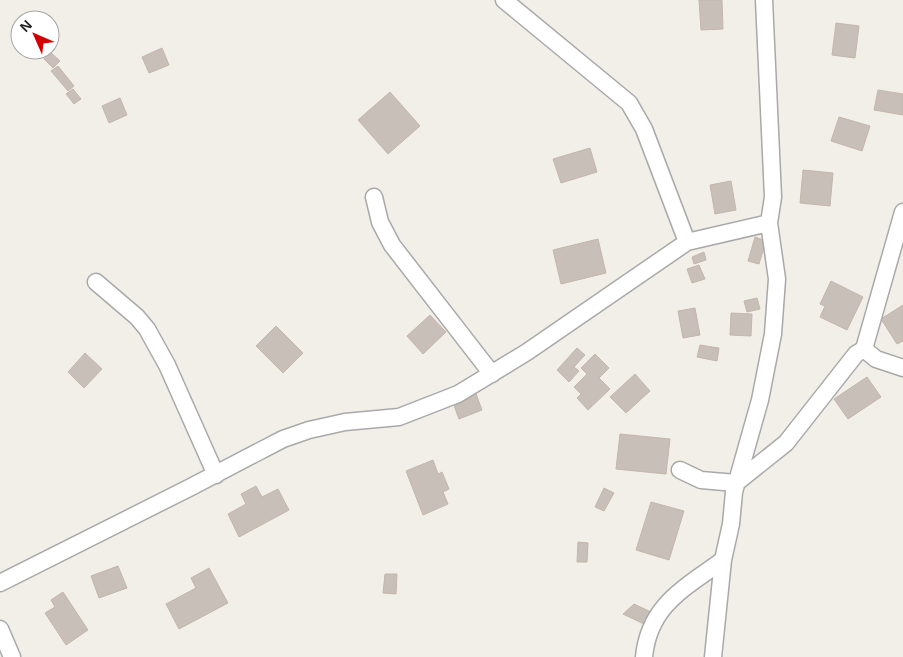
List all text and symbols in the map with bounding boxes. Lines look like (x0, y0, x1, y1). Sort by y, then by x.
north arrow (10, 10, 60, 60)
text: N (17, 17, 35, 35)

